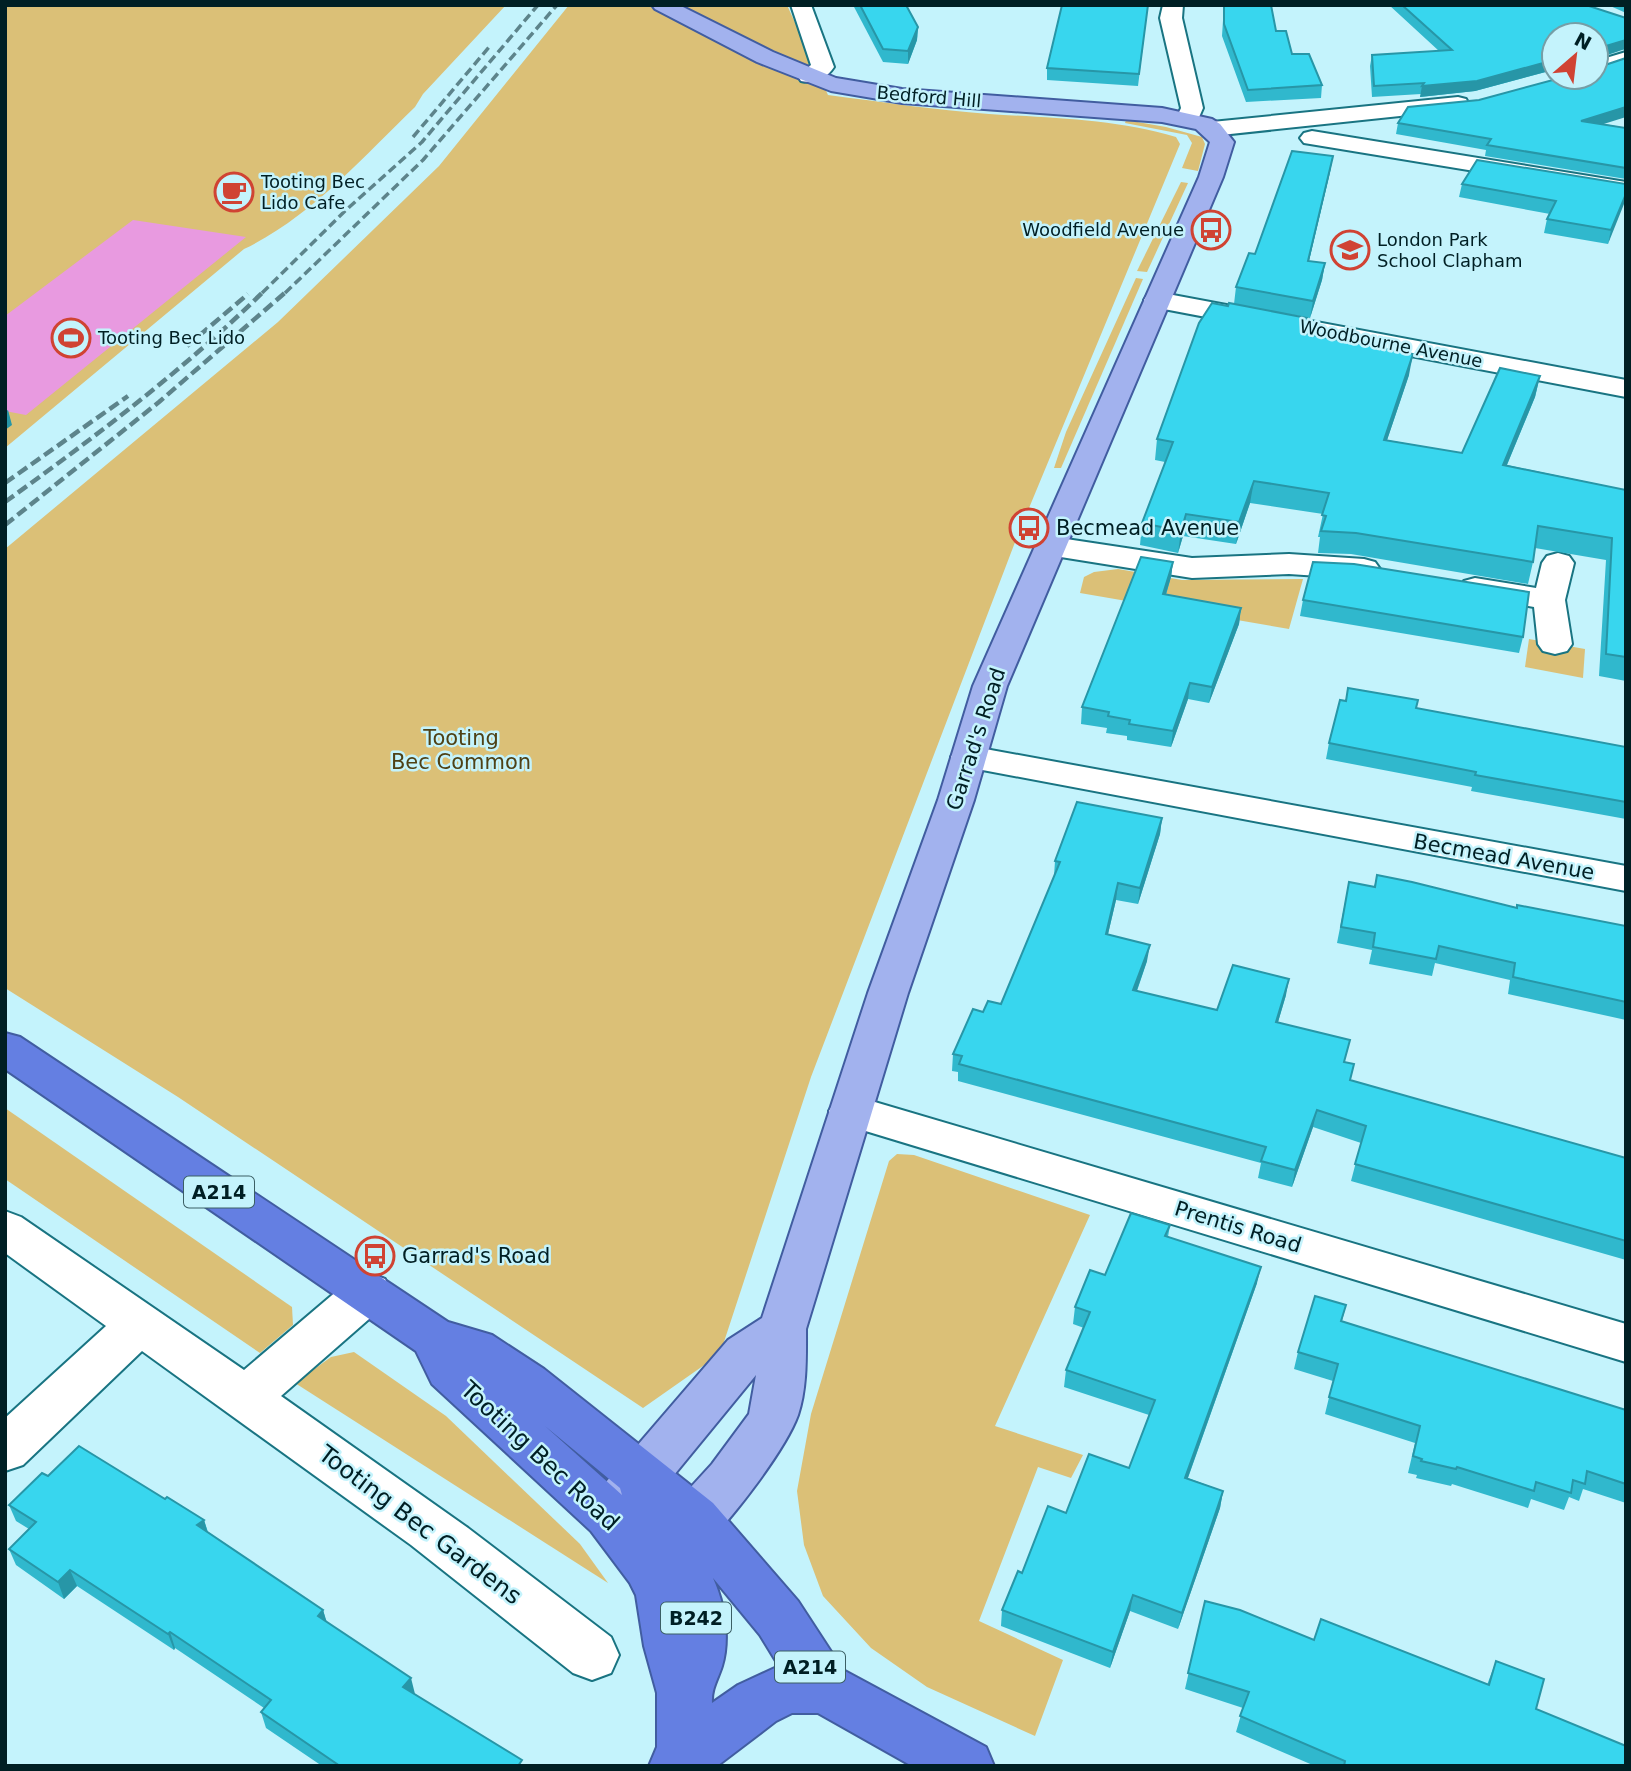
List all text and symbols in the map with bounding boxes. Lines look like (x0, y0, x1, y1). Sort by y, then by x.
north arrow (1540, 21, 1610, 91)
text: N (1571, 28, 1595, 54)
street label: Bedford Hill (876, 81, 982, 112)
cafe icon: Tooting Bec Lido Cafe (213, 171, 255, 213)
place label: Tooting Bec Lido Cafe (260, 171, 365, 213)
bus stop icon: Woodfield Avenue (1190, 209, 1232, 251)
place label: Woodfield Avenue (1022, 219, 1184, 240)
school or university icon: London Park School Clapham (1329, 229, 1371, 271)
place label: London Park School Clapham (1377, 229, 1522, 271)
street label: Woodbourne Avenue (1298, 315, 1484, 372)
sports icon: Tooting Bec Lido (50, 317, 92, 359)
place label: Tooting Bec Lido (97, 327, 245, 348)
bus stop icon: Becmead Avenue (1008, 507, 1050, 549)
place label: Becmead Avenue (1056, 516, 1239, 540)
street label: Garrad's Road (942, 665, 1010, 813)
park label: Tooting Bec Common (391, 726, 531, 774)
street label: Becmead Avenue (1412, 829, 1596, 885)
road number: A214 (184, 1176, 254, 1208)
street label: Prentis Road (1172, 1196, 1304, 1258)
bus stop icon: Garrad's Road (354, 1235, 396, 1277)
place label: Garrad's Road (402, 1244, 550, 1268)
street label: Tooting Bec Road (454, 1375, 625, 1537)
street label: Tooting Bec Gardens (312, 1439, 527, 1610)
road number: B242 (661, 1602, 731, 1634)
road number: A214 (775, 1652, 845, 1682)

